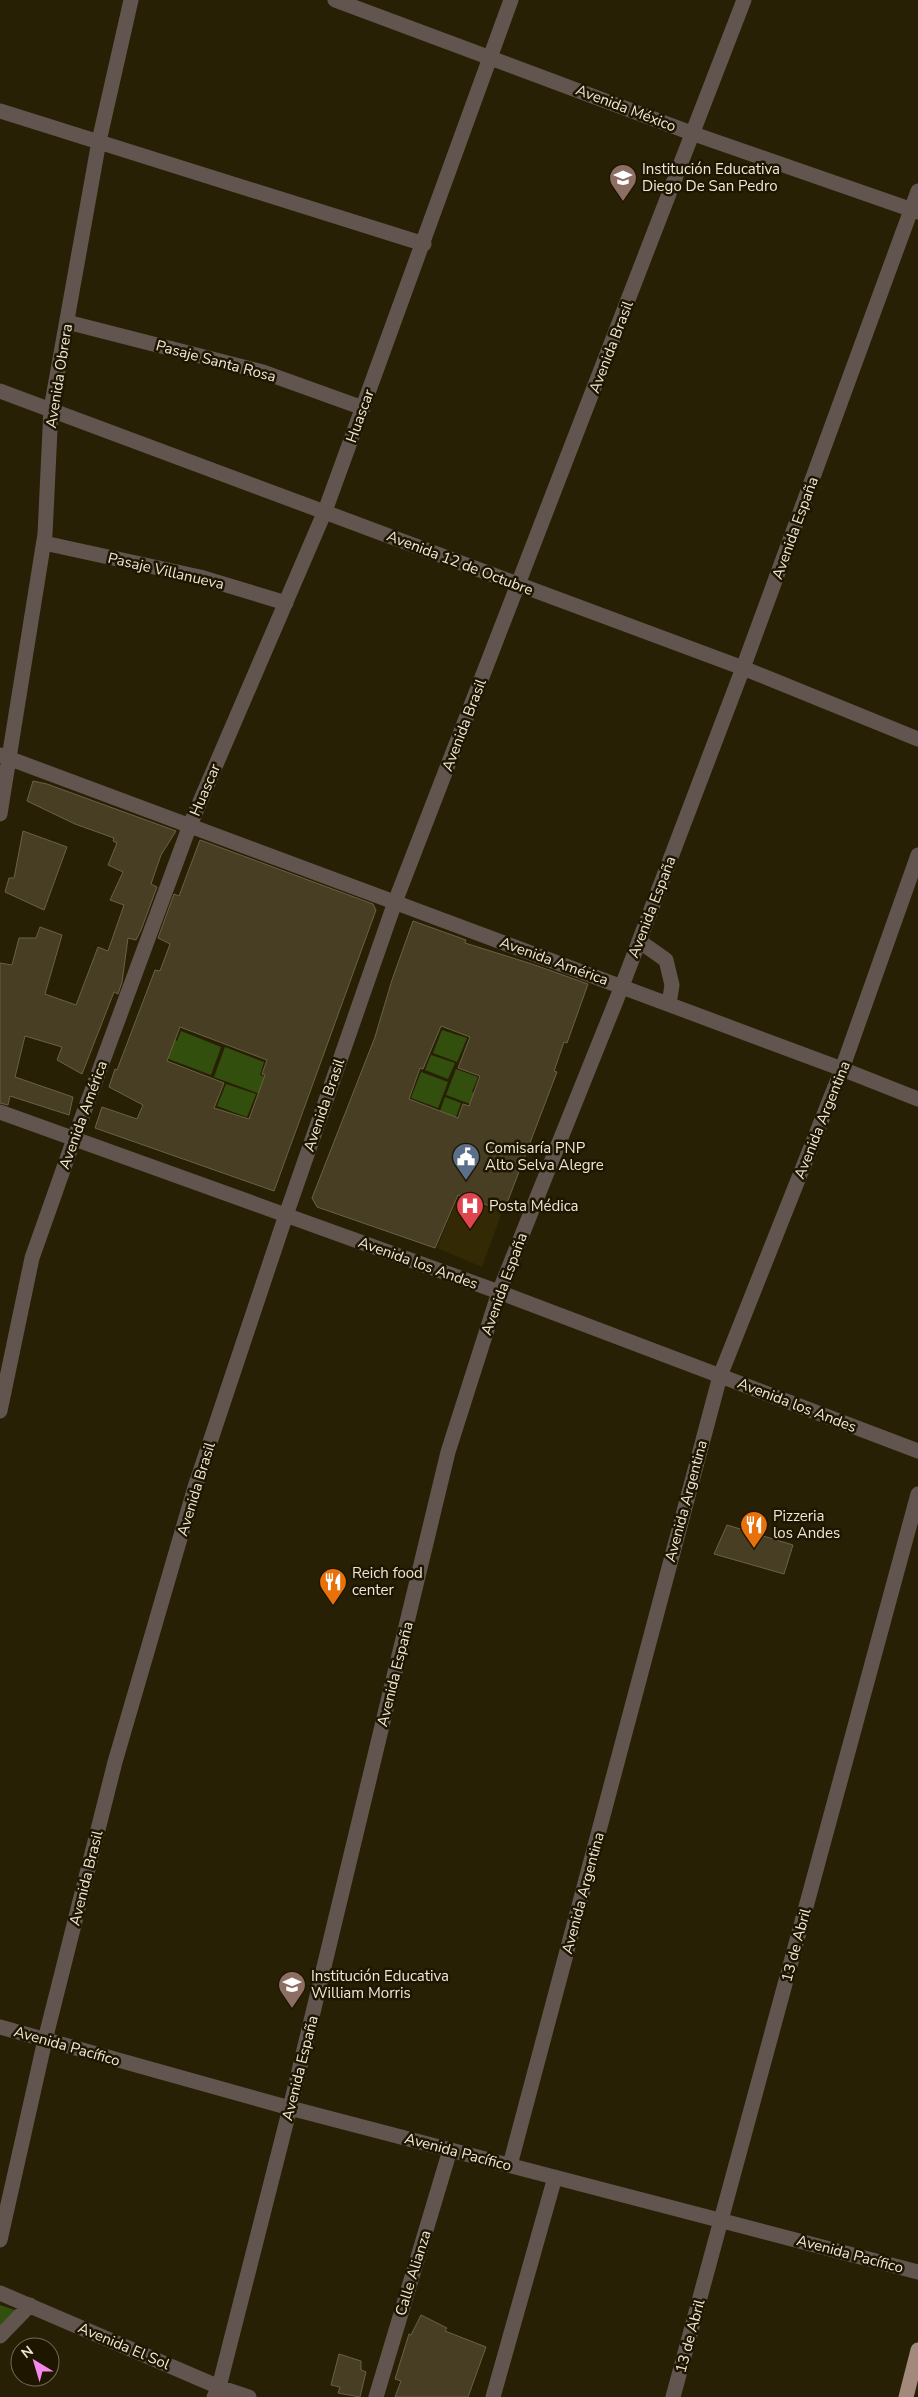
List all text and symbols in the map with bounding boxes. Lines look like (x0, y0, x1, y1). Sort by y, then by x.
street label: Avenida México (573, 80, 679, 136)
place label: Institución Educativa Diego De San Pedro (642, 159, 780, 196)
school or university icon: Institución Educativa Diego De San Pedro (608, 163, 638, 202)
street label: Avenida Brasil (584, 298, 638, 396)
street label: Avenida Obrera (41, 322, 77, 430)
street label: Pasaje Santa Rosa (154, 335, 278, 387)
street label: Huascar (341, 386, 379, 445)
street label: Avenida España (767, 474, 823, 582)
street label: Avenida 12 de Octubre (384, 526, 536, 600)
street label: Pasaje Villanueva (106, 548, 226, 594)
street label: Avenida Brasil (437, 676, 491, 774)
street label: Huascar (185, 760, 225, 819)
street label: Avenida España (623, 853, 681, 961)
street label: Avenida América (497, 932, 611, 990)
street label: Avenida Brasil (299, 1055, 349, 1154)
street label: Avenida América (54, 1058, 112, 1172)
street label: Avenida Argentina (789, 1058, 855, 1182)
place label: Comisaría PNP Alto Selva Alegre (485, 1138, 604, 1175)
public building icon: Comisaría PNP Alto Selva Alegre (451, 1142, 481, 1181)
hospital icon: Posta Médica (455, 1191, 485, 1230)
place label: Posta Médica (489, 1196, 579, 1216)
street label: Avenida España (476, 1230, 532, 1338)
street label: Avenida los Andes (355, 1232, 481, 1294)
street label: Avenida los Andes (735, 1373, 859, 1437)
street label: Avenida Argentina (660, 1438, 712, 1564)
street label: Avenida Brasil (172, 1439, 220, 1538)
place label: Pizzeria los Andes (773, 1506, 840, 1543)
restaurant icon: Pizzeria los Andes (739, 1510, 769, 1549)
place label: Reich food center (352, 1563, 423, 1600)
restaurant icon: Reich food center (318, 1567, 348, 1606)
street label: Avenida España (372, 1619, 418, 1729)
street label: Avenida Brasil (65, 1828, 108, 1928)
street label: Avenida Argentina (557, 1830, 609, 1956)
street label: 13 de Abril (777, 1905, 816, 1984)
place label: Institución Educativa William Morris (311, 1966, 449, 2003)
school or university icon: Institución Educativa William Morris (277, 1970, 307, 2009)
street label: Avenida España (277, 2013, 323, 2123)
street label: Avenida Pacífico (12, 2021, 122, 2071)
street label: Avenida Pacífico (402, 2128, 514, 2176)
street label: Calle Alianza (390, 2228, 436, 2318)
street label: Avenida Pacífico (794, 2230, 906, 2278)
street label: 13 de Abril (671, 2296, 710, 2375)
street label: Avenida El Sol (75, 2318, 173, 2375)
north arrow (10, 2337, 60, 2387)
text: N (17, 2341, 37, 2363)

